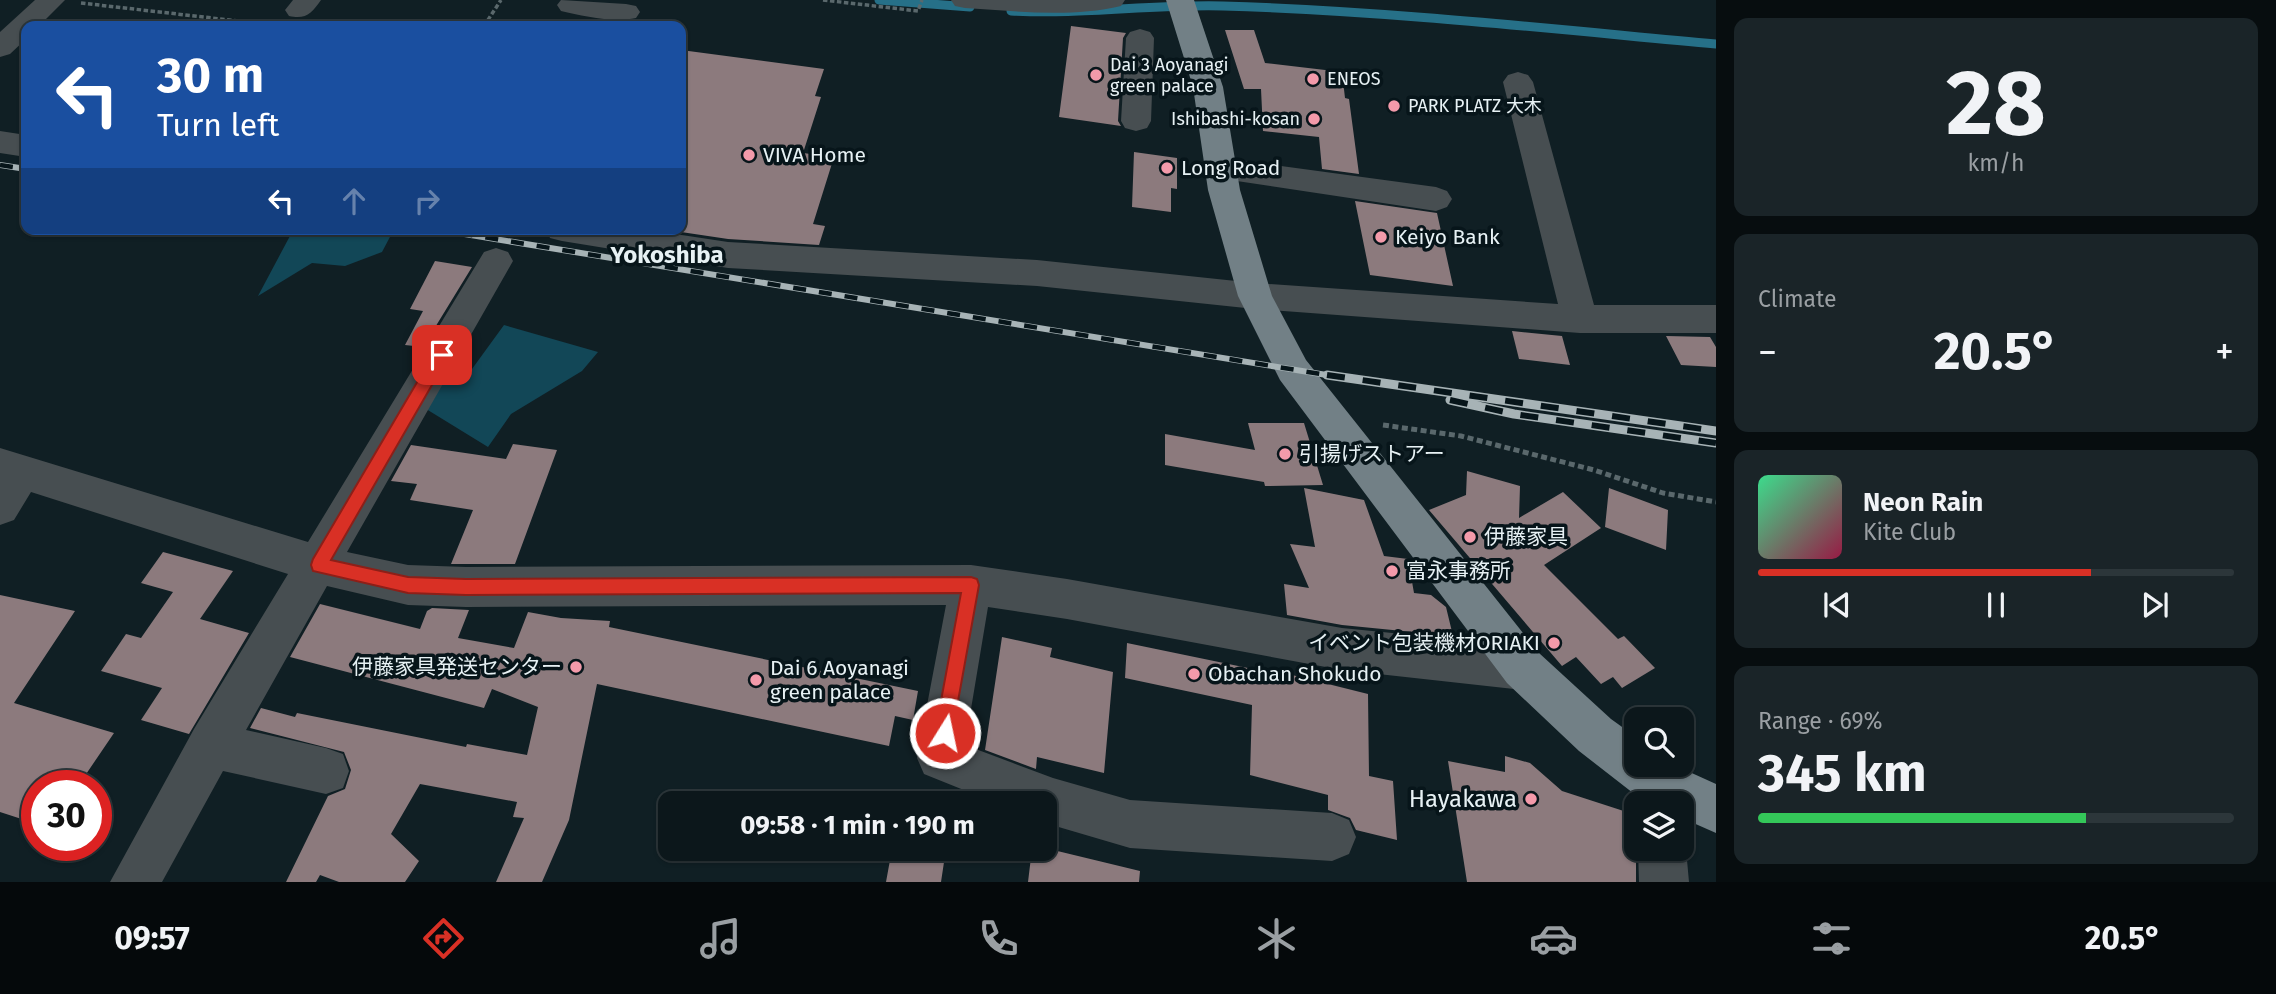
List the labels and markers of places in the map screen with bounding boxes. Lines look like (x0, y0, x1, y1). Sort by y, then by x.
place label: Dai 3 Aoyanagi green palace (1110, 54, 1229, 97)
marker: Dai 3 Aoyanagi green palace (1088, 67, 1104, 83)
place label: ENEOS (1327, 68, 1381, 90)
marker: ENEOS (1305, 71, 1321, 87)
place label: PARK PLATZ 大木 (1408, 95, 1542, 117)
marker: PARK PLATZ 大木 (1386, 98, 1402, 114)
place label: Ishibashi-kosan (1171, 108, 1300, 130)
marker: Ishibashi-kosan (1306, 111, 1322, 127)
place label: VIVA Home (763, 142, 866, 168)
marker: VIVA Home (741, 147, 757, 163)
place label: Long Road (1181, 155, 1280, 181)
marker: Long Road (1159, 160, 1175, 176)
place label: Keiyo Bank (1395, 224, 1500, 250)
marker: Keiyo Bank (1373, 229, 1389, 245)
pin (412, 325, 472, 385)
place label: 引揚げストアー (1299, 441, 1445, 467)
marker: 引揚げストアー (1277, 446, 1293, 462)
place label: 伊藤家具 (1484, 524, 1568, 550)
marker: 伊藤家具 (1462, 529, 1478, 545)
place label: 富永事務所 (1406, 558, 1511, 584)
marker: 富永事務所 (1384, 563, 1400, 579)
place label: イベント包装機材ORIAKI (1308, 630, 1540, 656)
marker: イベント包装機材ORIAKI (1546, 635, 1562, 651)
place label: 伊藤家具発送センター (352, 654, 562, 680)
place label: Dai 6 Aoyanagi green palace (770, 655, 909, 705)
marker: 伊藤家具発送センター (568, 659, 584, 675)
place label: Obachan Shokudo (1208, 661, 1382, 687)
marker: Obachan Shokudo (1186, 666, 1202, 682)
marker: Dai 6 Aoyanagi green palace (748, 672, 764, 688)
place label: Hayakawa (1409, 785, 1517, 813)
marker: Hayakawa (1523, 791, 1539, 807)

